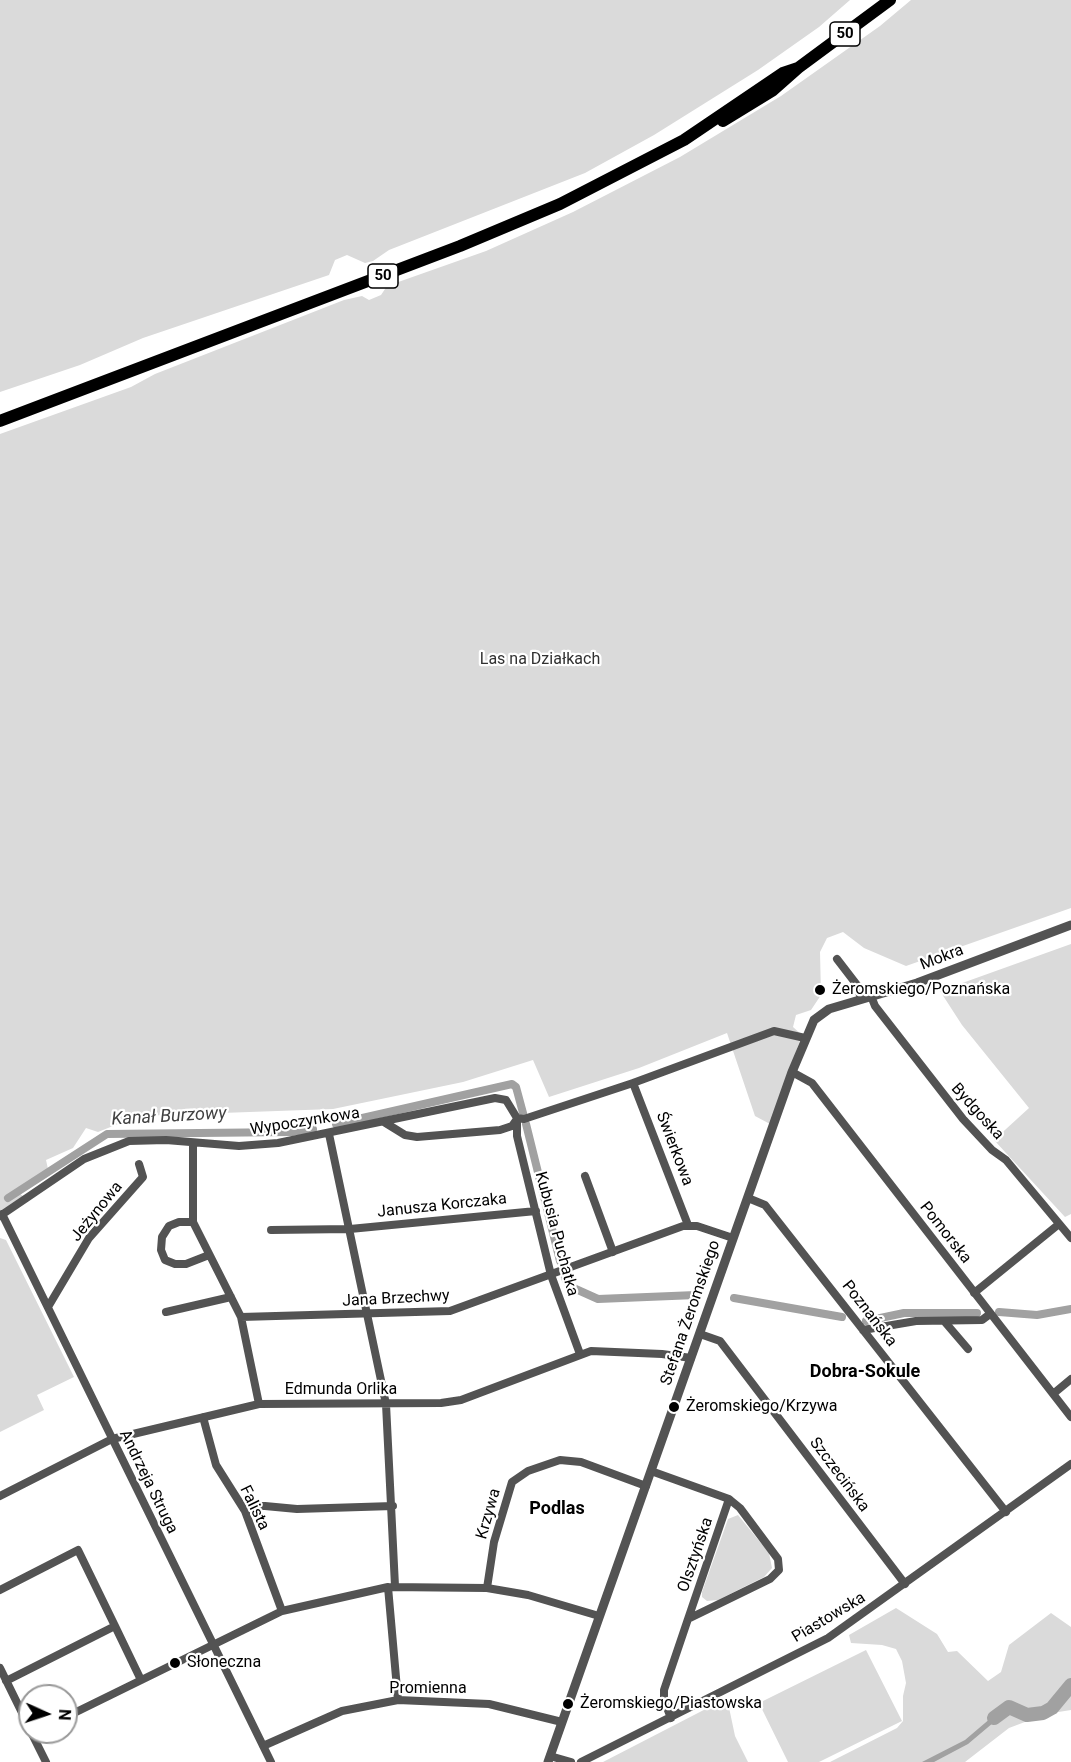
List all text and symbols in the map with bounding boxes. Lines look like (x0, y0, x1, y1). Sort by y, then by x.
road number: 50 (830, 22, 860, 46)
road number: 50 (368, 264, 398, 288)
park label: Las na Działkach (480, 650, 600, 670)
street label: Mokra (918, 941, 966, 975)
place label: Żeromskiego/Poznańska (832, 980, 1010, 1000)
marker: Żeromskiego/Poznańska (813, 983, 827, 997)
street label: Bydgoska (947, 1080, 1007, 1144)
water label: Kanał Burzowy (111, 1103, 227, 1131)
street label: Wypoczynkowa (249, 1104, 361, 1140)
street label: Świerkowa (651, 1109, 697, 1189)
street label: Kubusia Puchatka (530, 1170, 582, 1298)
street label: Jeżynowa (67, 1178, 127, 1246)
street label: Janusza Korczaka (376, 1190, 508, 1222)
street label: Pomorska (915, 1198, 975, 1268)
street label: Stefana Żeromskiego (657, 1238, 725, 1388)
street label: Poznańska (837, 1277, 901, 1351)
street label: Jana Brzechwy (342, 1287, 450, 1311)
district label: Dobra-Sokule (810, 1361, 920, 1383)
street label: Edmunda Orlika (285, 1380, 397, 1400)
place label: Żeromskiego/Krzywa (686, 1397, 837, 1417)
marker: Żeromskiego/Krzywa (667, 1400, 681, 1414)
street label: Andrzeja Struga (115, 1427, 181, 1537)
street label: Szczecińska (805, 1434, 873, 1516)
street label: Falista (235, 1483, 273, 1533)
street label: Krzywa (473, 1487, 505, 1541)
district label: Podlas (529, 1498, 585, 1520)
street label: Olsztyńska (674, 1515, 718, 1595)
street label: Piastowska (789, 1589, 869, 1647)
place label: Słoneczna (187, 1653, 261, 1673)
marker: Słoneczna (168, 1656, 182, 1670)
street label: Promienna (389, 1679, 467, 1699)
north arrow (18, 1684, 78, 1744)
place label: Żeromskiego/Piastowska (580, 1694, 762, 1714)
marker: Żeromskiego/Piastowska (561, 1697, 575, 1711)
text: N (55, 1709, 74, 1721)

